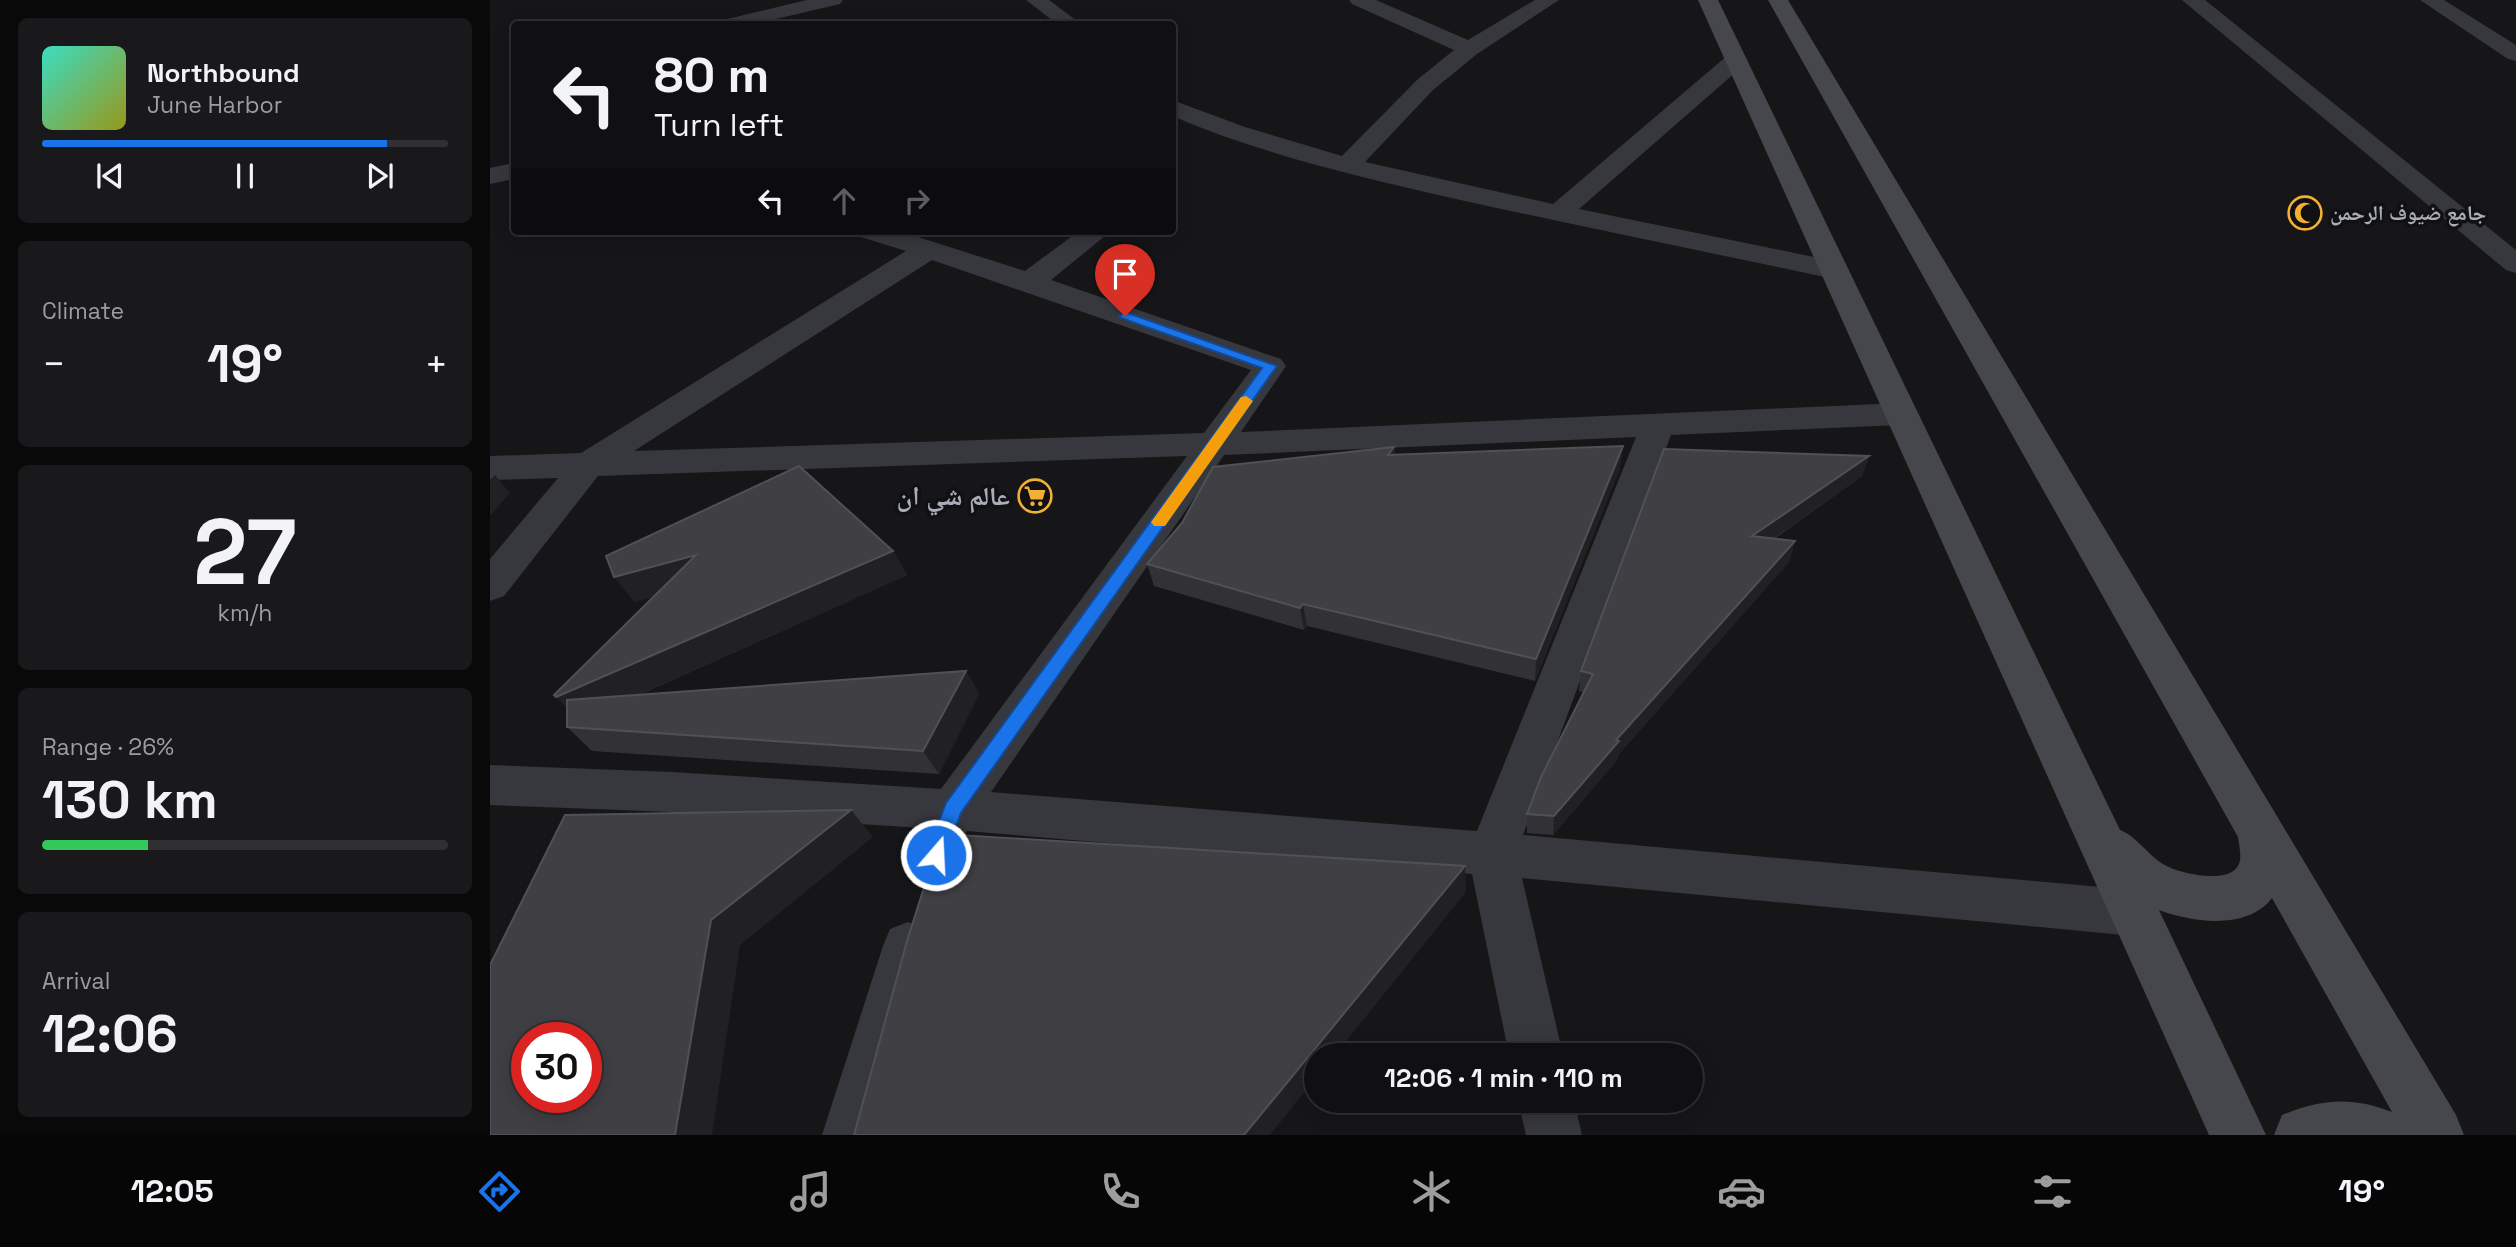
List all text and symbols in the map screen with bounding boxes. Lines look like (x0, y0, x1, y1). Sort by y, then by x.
text: 80 m (654, 44, 769, 106)
icon: left (539, 49, 630, 140)
text: Northbound (147, 56, 300, 90)
text: June Harbor (147, 90, 282, 120)
text: Turn left (654, 105, 784, 145)
icon: previous (91, 157, 129, 195)
icon: pause (226, 157, 264, 195)
icon: next (361, 157, 399, 195)
icon: left (752, 182, 790, 220)
icon: ahead (825, 182, 863, 220)
icon: right (898, 182, 936, 220)
mosque icon: جامع ضيوف الرحمن (2286, 194, 2324, 232)
place label: جامع ضيوف الرحمن (2330, 199, 2486, 227)
pin (1095, 244, 1155, 316)
icon: arrive (1106, 255, 1144, 293)
text: Climate (42, 296, 124, 326)
text: 19° (207, 331, 283, 397)
text: − (42, 340, 66, 388)
text: + (424, 340, 448, 388)
supermarket icon: عالم شي ان (1016, 477, 1054, 515)
place label: عالم شي ان (897, 479, 1010, 516)
text: 27 (193, 494, 297, 611)
text: km/h (218, 598, 272, 628)
text: Range · 26% (42, 732, 174, 762)
text: 130 km (42, 767, 218, 833)
position arrow (899, 818, 973, 892)
text: Arrival (42, 966, 110, 996)
text: 12:06 (42, 1001, 178, 1067)
speed limit sign: 30 (511, 1022, 602, 1113)
text: 12:06 · 1 min · 110 m (1384, 1061, 1623, 1095)
icon: directions (475, 1167, 524, 1216)
icon: music (786, 1167, 835, 1216)
icon: phone (1096, 1167, 1145, 1216)
icon: climate (1407, 1167, 1456, 1216)
icon: car (1717, 1167, 1766, 1216)
icon: filters (2028, 1167, 2077, 1216)
text: 12:05 (131, 1171, 214, 1211)
text: 19° (2338, 1171, 2385, 1211)

